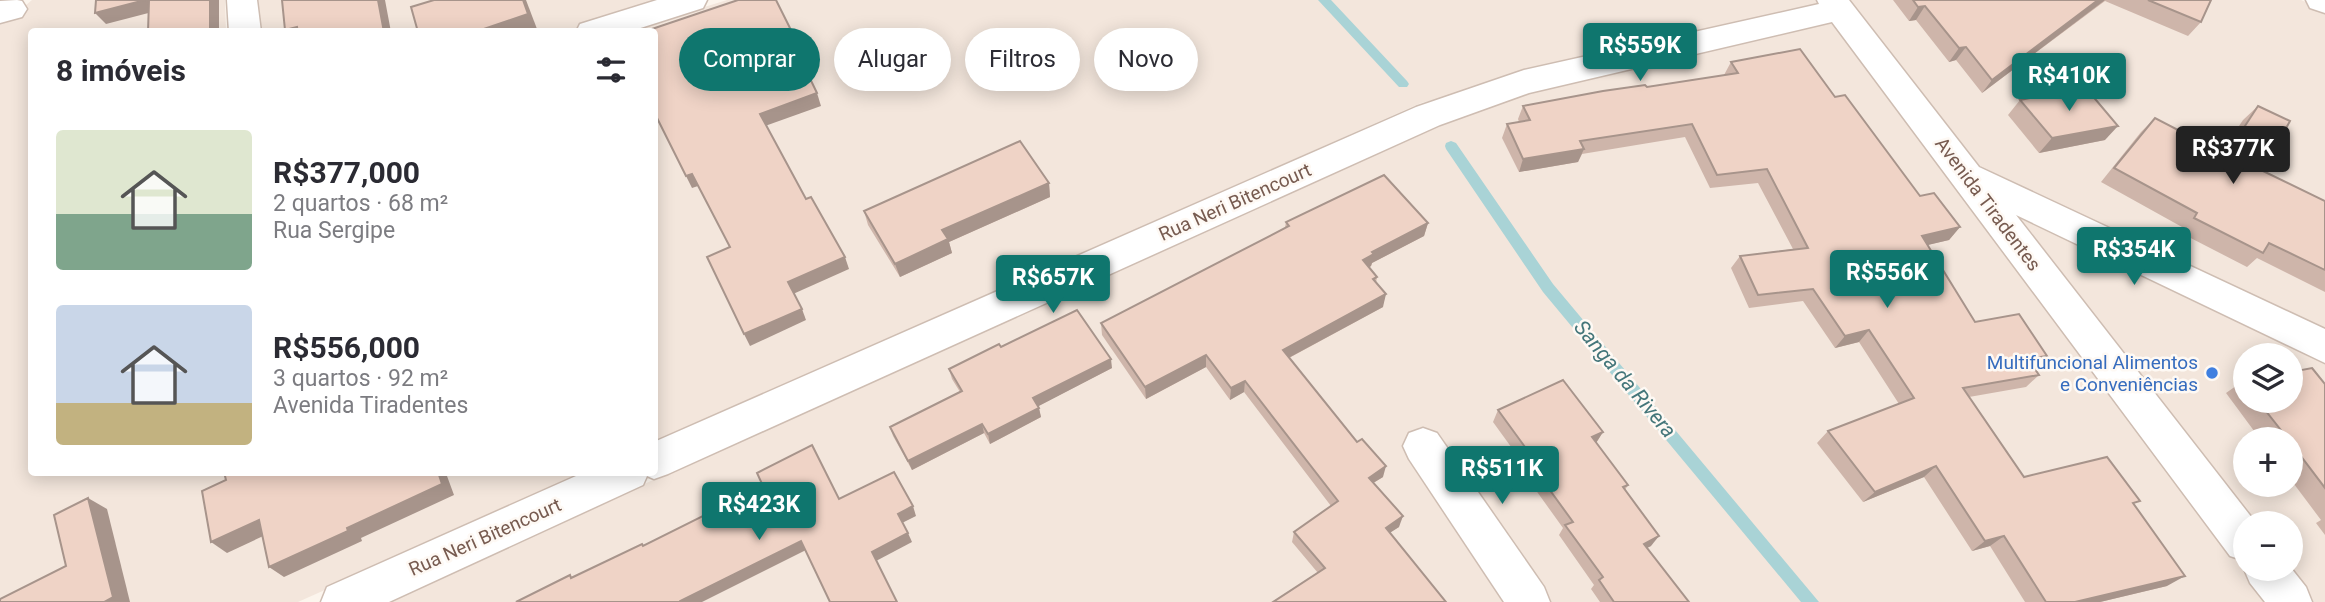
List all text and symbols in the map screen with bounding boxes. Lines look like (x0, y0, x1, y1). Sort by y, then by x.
pin: R$559K (1583, 24, 1697, 83)
chip: Comprar (679, 28, 820, 91)
chip: Alugar (834, 28, 951, 91)
chip: Filtros (965, 28, 1080, 91)
chip: Novo (1094, 28, 1198, 91)
text: R$559K (1599, 32, 1681, 59)
icon: filters (592, 51, 630, 89)
text: 8 imóveis (56, 53, 186, 88)
pin: R$410K (2012, 54, 2126, 113)
text: R$410K (2028, 62, 2110, 89)
pin: R$377K (2176, 127, 2290, 186)
street label: Avenida Tiradentes (1930, 133, 2046, 275)
text: R$377K (2192, 135, 2274, 162)
text: R$377,000 (273, 155, 420, 190)
icon: home (112, 158, 196, 242)
street label: Rua Neri Bitencourt (1155, 158, 1315, 246)
text: 2 quartos · 68 m² (273, 190, 448, 217)
text: Rua Sergipe (273, 217, 395, 244)
pin: R$354K (2077, 228, 2191, 287)
text: R$354K (2093, 236, 2175, 263)
pin: R$556K (1830, 250, 1944, 310)
pin: R$657K (996, 256, 1110, 315)
text: R$556K (1846, 259, 1928, 286)
text: R$657K (1012, 264, 1094, 291)
water label: Sanga da Rivera (1569, 316, 1681, 442)
text: R$556,000 (273, 330, 420, 365)
icon: home (112, 333, 196, 417)
map controls (2233, 343, 2303, 581)
button: layers (2233, 343, 2303, 413)
place label: Multifuncional Alimentos e Conveniências (1987, 351, 2198, 396)
text: 3 quartos · 92 m² (273, 365, 448, 392)
marker: Multifuncional Alimentos e Conveniências (2204, 365, 2220, 381)
text: Avenida Tiradentes (273, 392, 468, 419)
button: + (2233, 427, 2303, 497)
pin: R$511K (1445, 447, 1559, 506)
text: R$511K (1461, 455, 1543, 482)
pin: R$423K (702, 482, 816, 542)
text: R$423K (718, 491, 800, 518)
street label: Rua Neri Bitencourt (405, 493, 565, 581)
button: − (2233, 511, 2303, 581)

